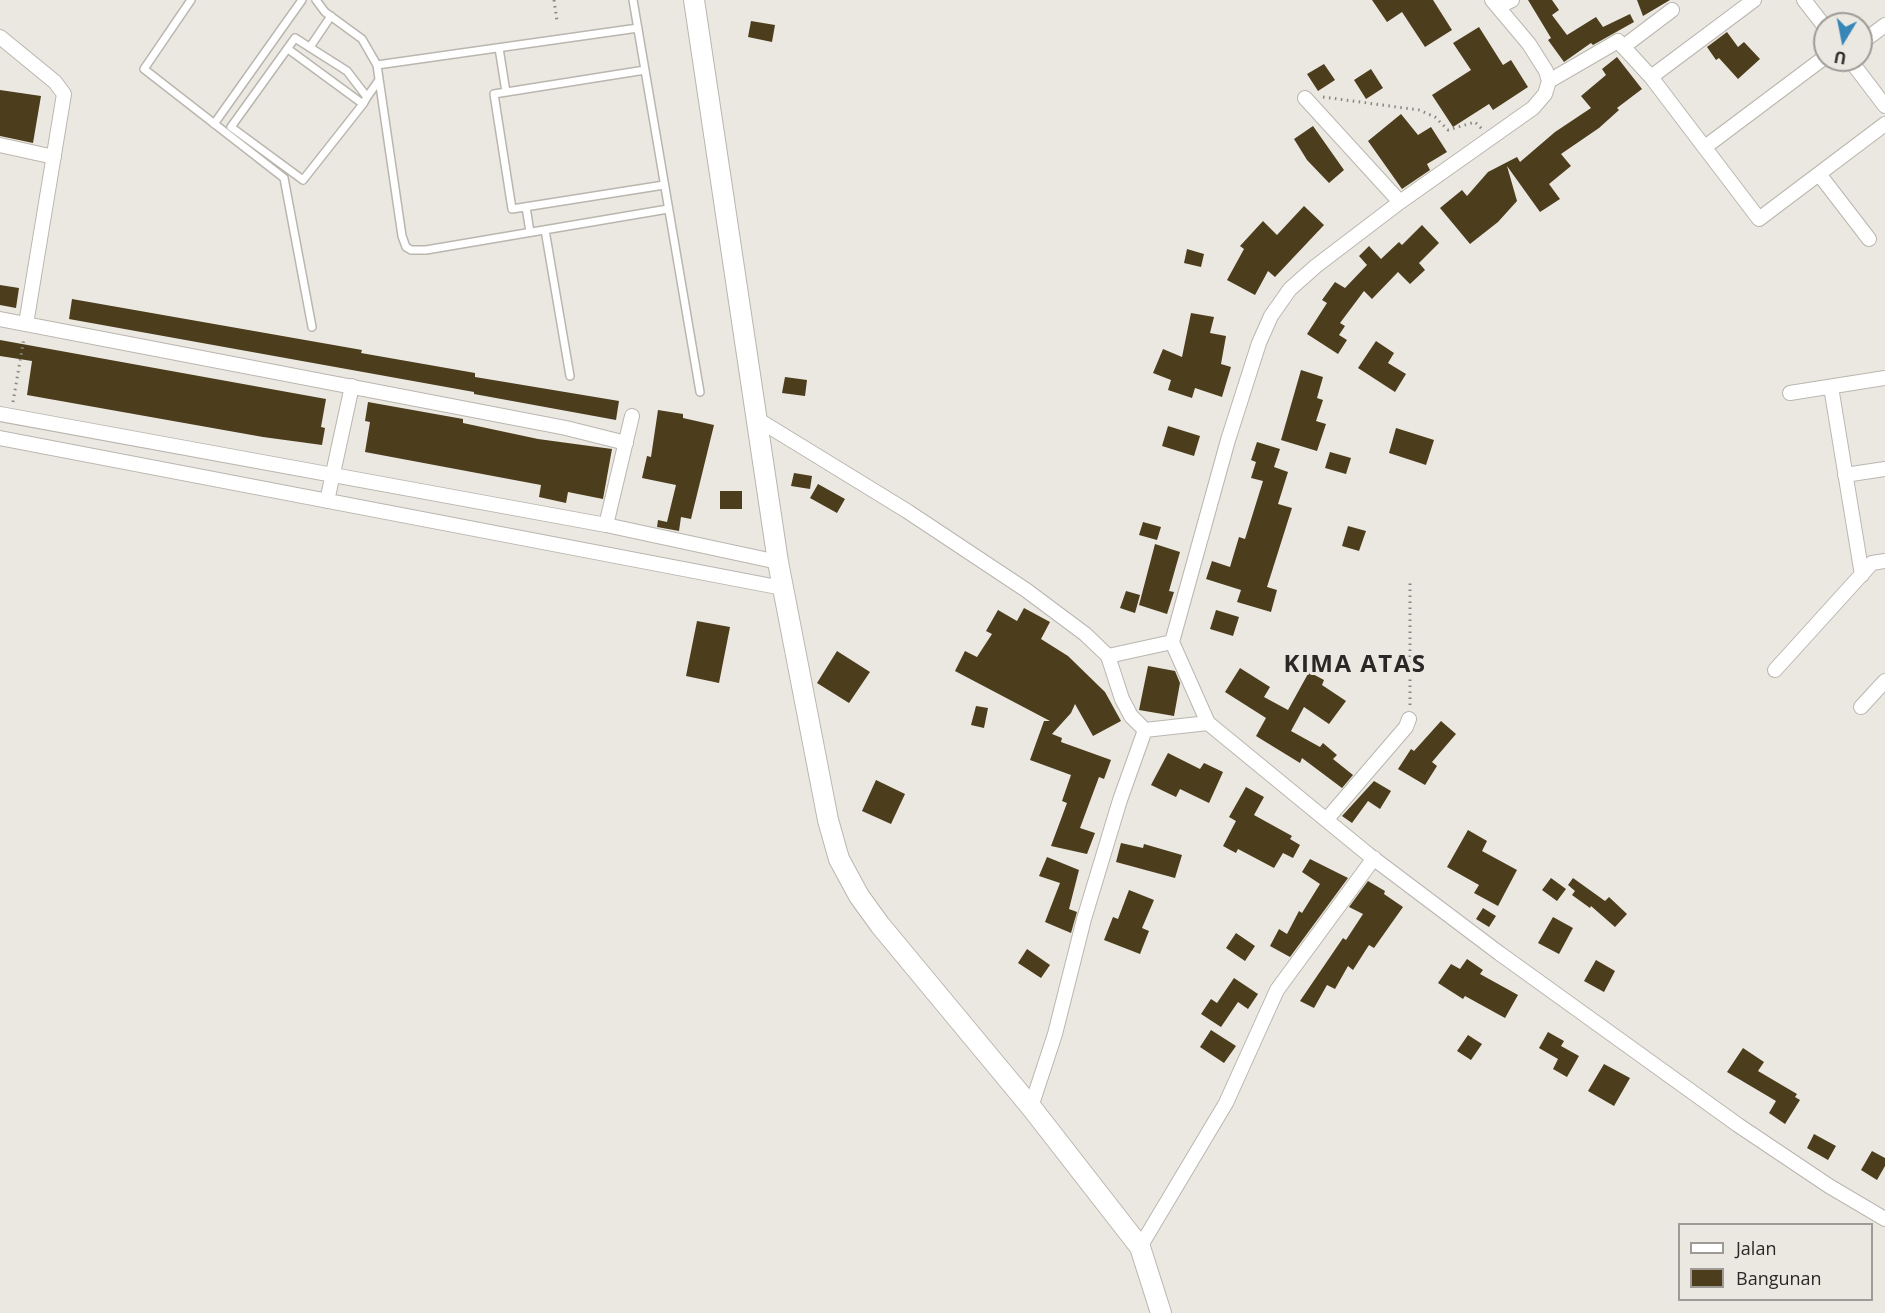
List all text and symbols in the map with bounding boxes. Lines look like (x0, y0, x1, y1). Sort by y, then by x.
north arrow (1813, 12, 1873, 72)
text: U (1832, 46, 1848, 70)
district label: KIMA ATAS (1283, 651, 1427, 679)
legend (1678, 1223, 1873, 1301)
text: Jalan (1736, 1236, 1776, 1260)
text: Bangunan (1736, 1266, 1822, 1290)

